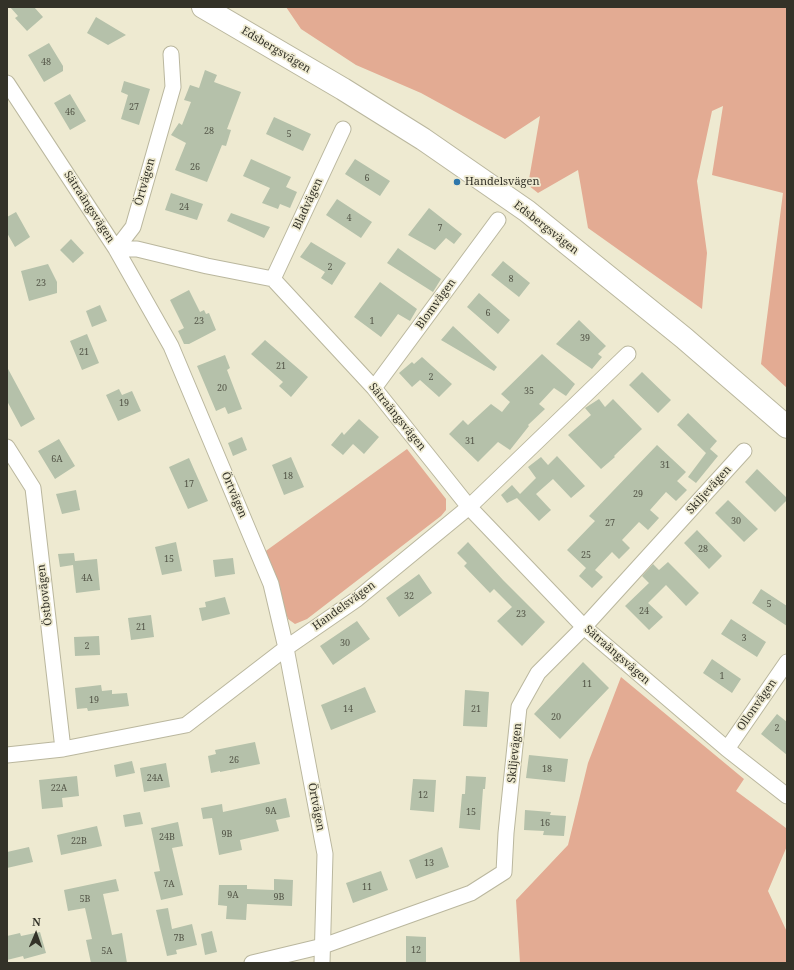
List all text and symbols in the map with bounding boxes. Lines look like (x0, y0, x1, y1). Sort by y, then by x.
street label: Edsbergsvägen (239, 24, 313, 76)
house number: 48 (41, 57, 51, 67)
house number: 27 (129, 102, 139, 112)
house number: 46 (65, 107, 75, 117)
house number: 28 (204, 126, 214, 136)
house number: 5 (286, 129, 292, 139)
street label: Örtvägen (132, 157, 158, 207)
house number: 26 (190, 162, 200, 172)
street label: Sätraängsvägen (61, 169, 117, 245)
house number: 6 (364, 173, 370, 183)
place label: Handelsvägen (465, 175, 539, 189)
street label: Bladvägen (290, 176, 326, 232)
marker: Handelsvägen (452, 177, 462, 187)
street label: Edsbergsvägen (511, 199, 581, 257)
house number: 24 (179, 202, 189, 212)
house number: 4 (346, 213, 352, 223)
house number: 7 (437, 223, 443, 233)
house number: 2 (327, 262, 333, 272)
house number: 8 (508, 274, 514, 284)
street label: Blomvägen (413, 276, 459, 332)
house number: 23 (36, 278, 46, 288)
house number: 6 (485, 308, 491, 318)
house number: 23 (194, 316, 204, 326)
house number: 1 (369, 316, 375, 326)
house number: 39 (580, 333, 590, 343)
house number: 21 (79, 347, 89, 357)
house number: 21 (276, 361, 286, 371)
house number: 2 (428, 372, 434, 382)
street label: Sätraängsvägen (366, 381, 428, 453)
house number: 20 (217, 383, 227, 393)
house number: 35 (524, 386, 534, 396)
house number: 19 (119, 398, 129, 408)
house number: 31 (465, 436, 475, 446)
house number: 6A (51, 454, 63, 464)
house number: 31 (660, 460, 670, 470)
street label: Skiljevägen (684, 463, 734, 517)
street label: Örtvägen (218, 470, 250, 520)
house number: 18 (283, 471, 293, 481)
house number: 17 (184, 479, 194, 489)
house number: 29 (633, 489, 643, 499)
house number: 30 (731, 516, 741, 526)
house number: 27 (605, 518, 615, 528)
house number: 28 (698, 544, 708, 554)
house number: 25 (581, 550, 591, 560)
house number: 15 (164, 554, 174, 564)
street label: Östbovägen (35, 564, 55, 626)
house number: 4A (81, 573, 93, 583)
street label: Handelsvägen (310, 579, 378, 633)
house number: 32 (404, 591, 414, 601)
house number: 5 (766, 599, 772, 609)
house number: 24 (639, 606, 649, 616)
house number: 23 (516, 609, 526, 619)
house number: 21 (136, 622, 146, 632)
street label: Sätraängsvägen (581, 623, 653, 687)
house number: 3 (741, 633, 747, 643)
house number: 30 (340, 638, 350, 648)
house number: 2 (84, 641, 90, 651)
house number: 1 (719, 671, 725, 681)
street label: Ollonvägen (734, 677, 780, 733)
house number: 11 (582, 679, 592, 689)
house number: 19 (89, 695, 99, 705)
house number: 14 (343, 704, 353, 714)
house number: 21 (471, 704, 481, 714)
house number: 20 (551, 712, 561, 722)
street label: Skiljevägen (505, 722, 525, 784)
house number: 2 (774, 723, 780, 733)
house number: 26 (229, 755, 239, 765)
house number: 18 (542, 764, 552, 774)
house number: 24A (147, 773, 163, 783)
street label: Örtvägen (305, 782, 327, 832)
house number: 22A (51, 783, 67, 793)
house number: 12 (418, 790, 428, 800)
house number: 9A (265, 806, 277, 816)
house number: 15 (466, 807, 476, 817)
house number: 16 (540, 818, 550, 828)
house number: 9B (222, 829, 232, 839)
house number: 24B (159, 832, 175, 842)
house number: 22B (71, 836, 87, 846)
house number: 13 (424, 858, 434, 868)
house number: 7A (163, 879, 175, 889)
house number: 11 (362, 882, 372, 892)
house number: 9A (227, 890, 239, 900)
house number: 9B (274, 892, 284, 902)
house number: 5B (80, 894, 90, 904)
north arrow (16, 914, 56, 954)
text: N (32, 914, 41, 929)
house number: 7B (174, 933, 184, 943)
house number: 12 (411, 945, 421, 955)
house number: 5A (101, 946, 113, 956)

